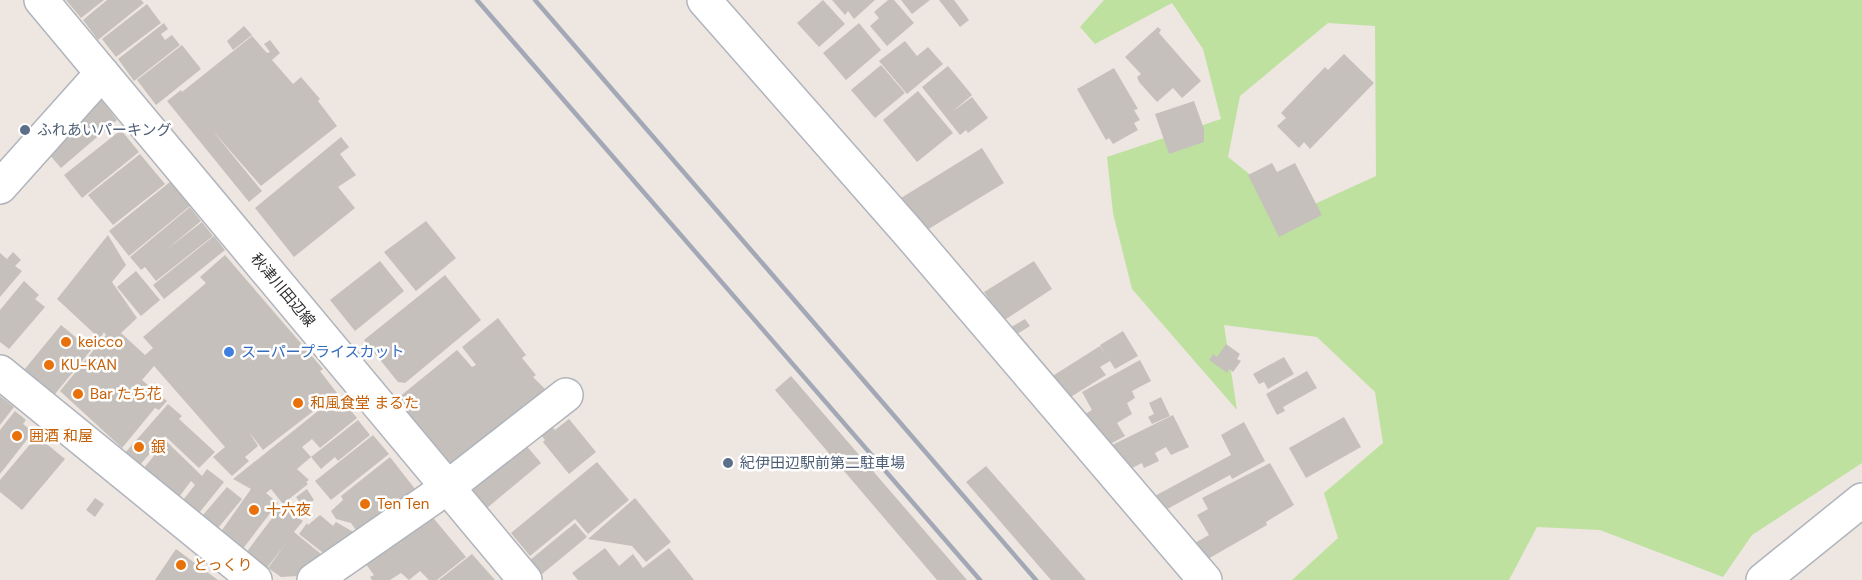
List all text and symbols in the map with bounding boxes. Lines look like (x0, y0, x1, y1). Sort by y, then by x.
place label: ふれあいパーキング (37, 120, 172, 140)
marker: ふれあいパーキング (18, 123, 32, 137)
street label: 秋津川田辺線 (246, 249, 320, 331)
place label: keicco (78, 332, 123, 352)
marker: keicco (59, 335, 73, 349)
place label: スーパープライスカット (241, 342, 405, 362)
marker: スーパープライスカット (222, 345, 236, 359)
place label: KU-KAN (61, 355, 117, 375)
marker: KU-KAN (42, 358, 56, 372)
place label: Bar たち花 (90, 384, 162, 404)
marker: Bar たち花 (71, 387, 85, 401)
place label: 和風食堂 まるた (310, 393, 419, 413)
marker: 和風食堂 まるた (291, 396, 305, 410)
place label: 囲酒 和屋 (29, 426, 93, 446)
marker: 囲酒 和屋 (10, 429, 24, 443)
place label: 銀 (151, 437, 166, 457)
marker: 銀 (132, 440, 146, 454)
place label: 紀伊田辺駅前第二駐車場 (740, 453, 905, 473)
marker: 紀伊田辺駅前第二駐車場 (721, 456, 735, 470)
place label: Ten Ten (377, 494, 429, 514)
marker: Ten Ten (358, 497, 372, 511)
place label: 十六夜 (266, 500, 311, 520)
marker: 十六夜 (247, 503, 261, 517)
place label: とっくり (193, 555, 253, 575)
marker: とっくり (174, 558, 188, 572)

